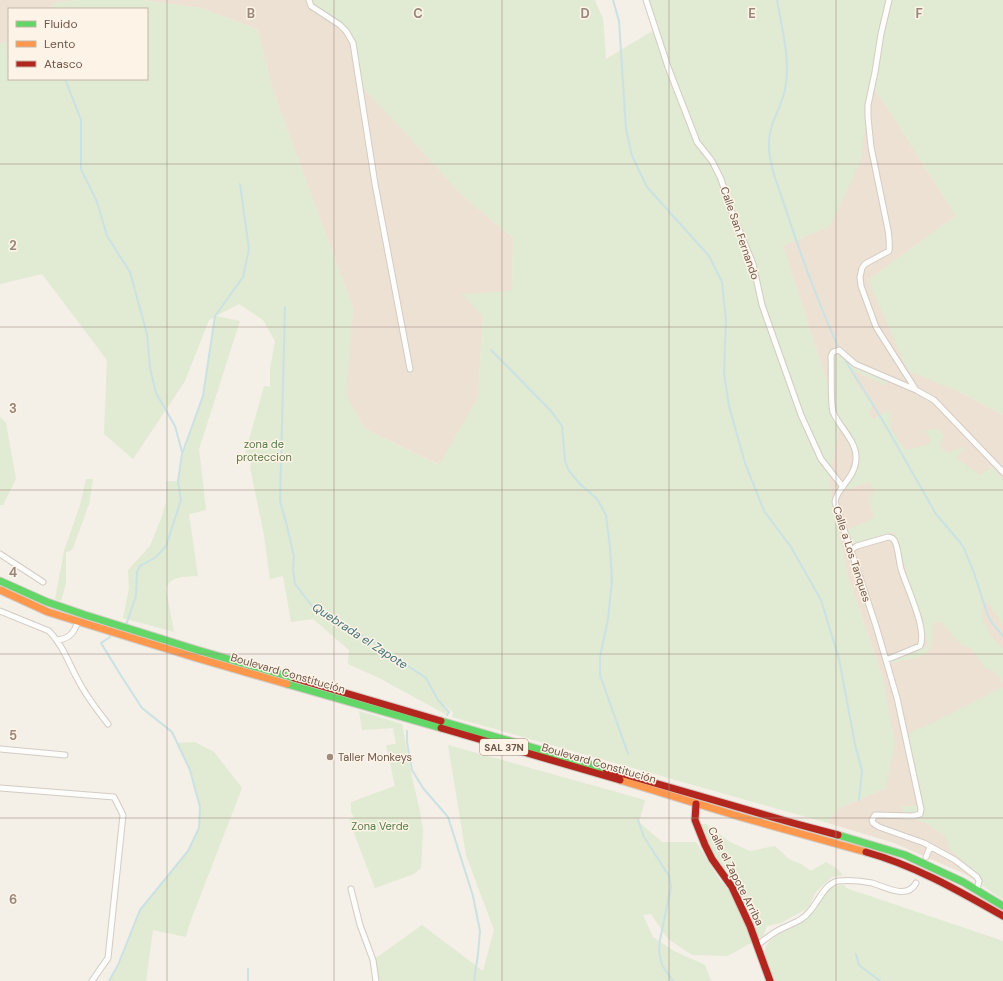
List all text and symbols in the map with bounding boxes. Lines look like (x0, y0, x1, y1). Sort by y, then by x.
text: B (247, 5, 255, 22)
text: C (413, 5, 423, 22)
text: D (580, 5, 590, 22)
text: E (748, 5, 756, 22)
text: F (915, 5, 923, 22)
legend (8, 8, 148, 80)
text: Fluido (44, 16, 78, 32)
text: Lento (44, 36, 75, 52)
text: Atasco (44, 56, 83, 72)
street label: Calle San Fernando (717, 185, 763, 281)
text: 2 (9, 237, 17, 254)
text: 3 (9, 400, 17, 417)
park label: zona de proteccion (236, 437, 292, 464)
street label: Calle a Los Tanques (830, 504, 874, 604)
text: 4 (9, 564, 17, 581)
water label: Quebrada el Zapote (309, 599, 411, 673)
street label: Boulevard Constitución (229, 650, 347, 696)
text: 5 (9, 727, 17, 744)
road number: SAL 37N (480, 739, 528, 755)
street label: Boulevard Constitución (540, 740, 658, 786)
place label: Taller Monkeys (338, 750, 412, 764)
marker: Taller Monkeys (325, 752, 335, 762)
park label: Zona Verde (351, 819, 409, 833)
street label: Calle el Zapote Arriba (705, 824, 767, 928)
text: 6 (9, 891, 17, 908)

